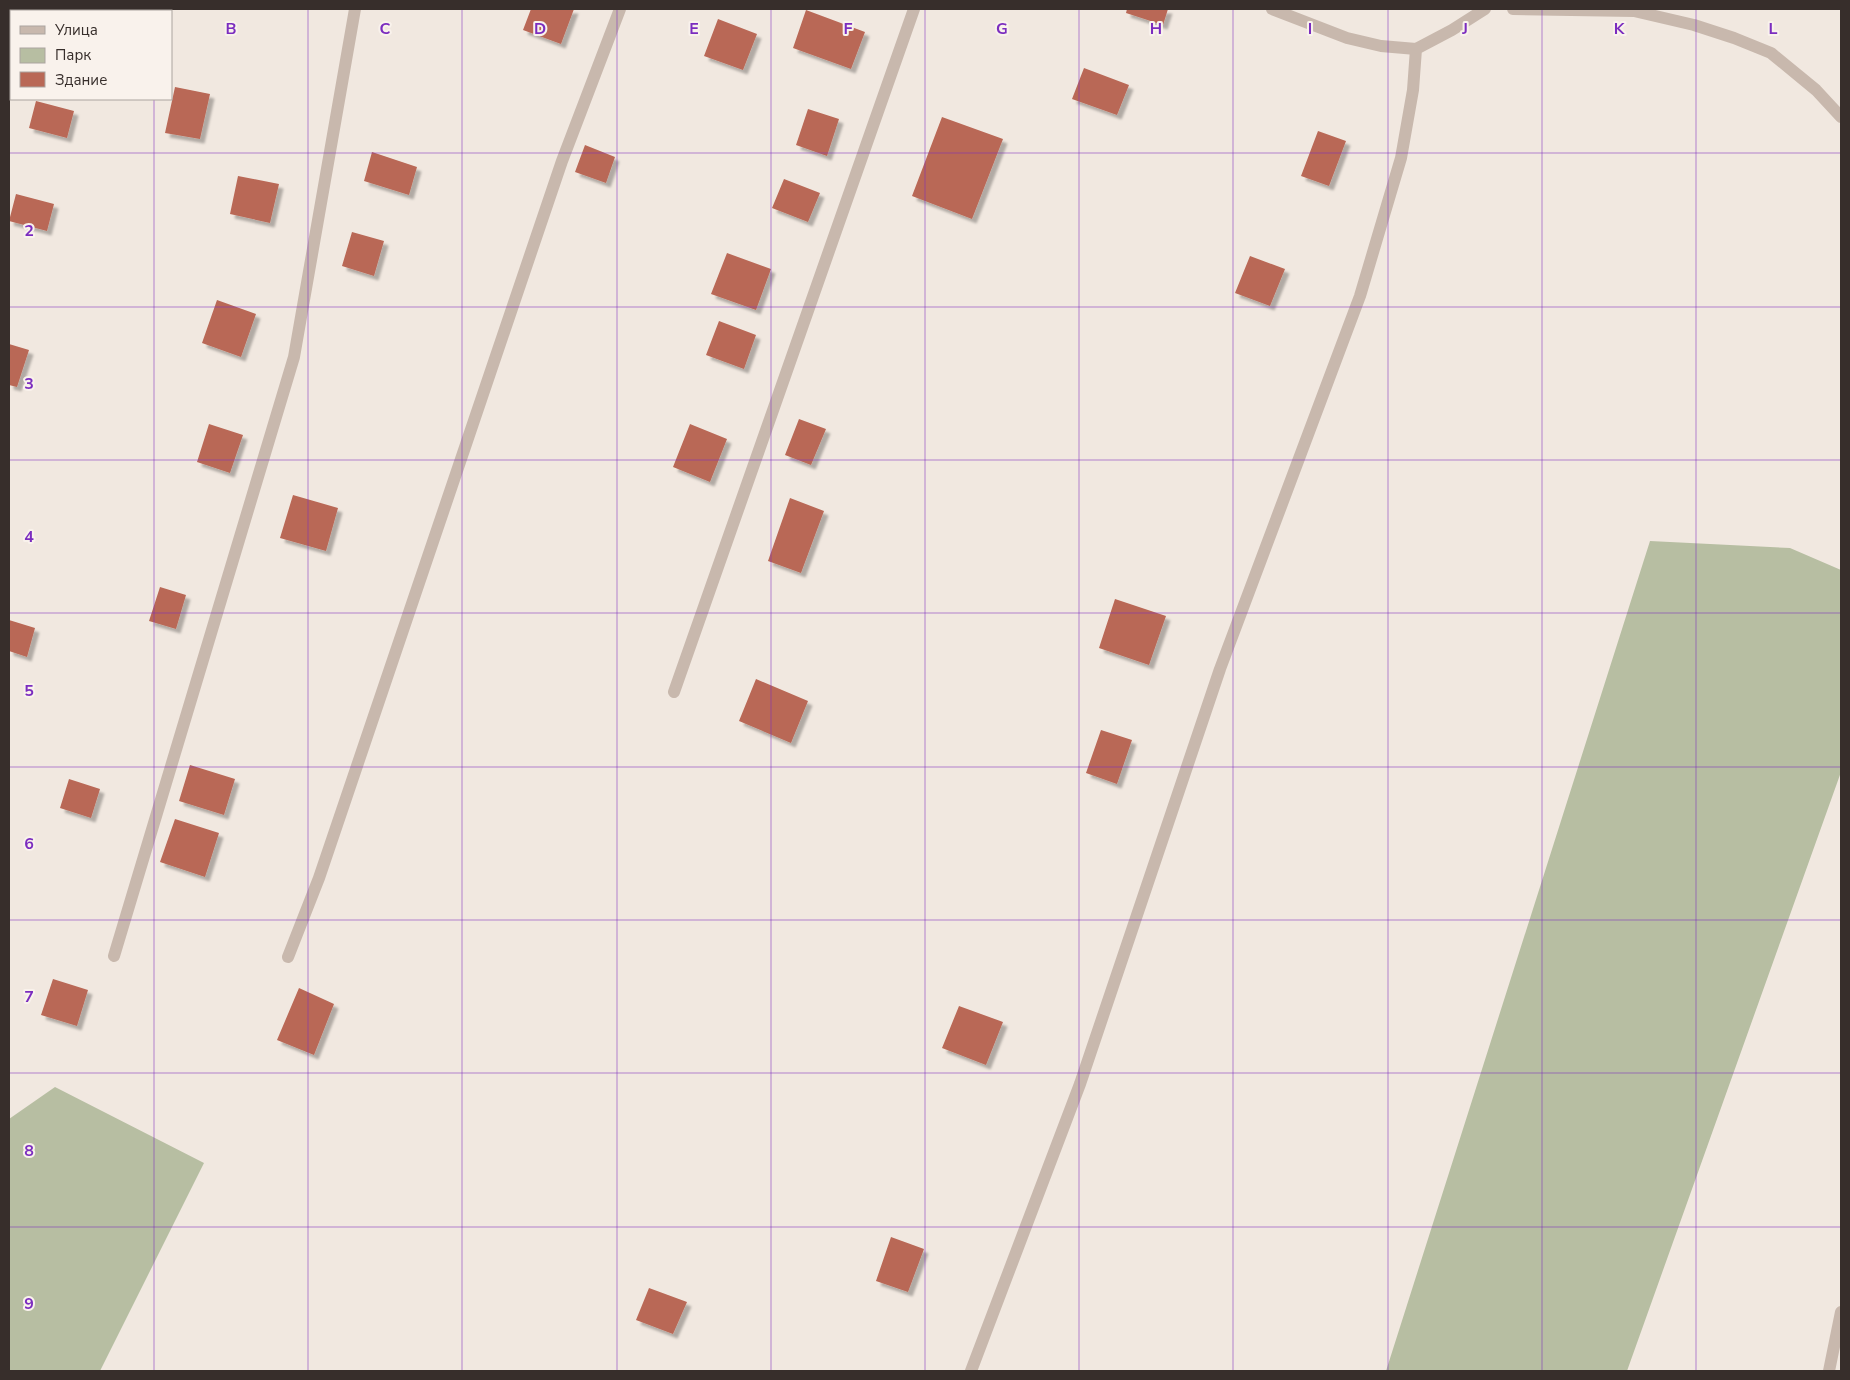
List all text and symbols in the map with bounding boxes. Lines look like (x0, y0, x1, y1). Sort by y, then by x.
legend (10, 10, 172, 100)
text: B (225, 18, 237, 40)
text: C (380, 18, 391, 40)
text: D (534, 18, 546, 40)
text: E (689, 18, 699, 40)
text: F (844, 18, 853, 40)
text: G (996, 18, 1008, 40)
text: H (1150, 18, 1162, 40)
text: I (1308, 18, 1312, 40)
text: J (1461, 18, 1468, 40)
text: K (1614, 18, 1626, 40)
text: L (1769, 18, 1778, 40)
text: Улица (54, 20, 98, 40)
text: Парк (55, 45, 91, 65)
text: Здание (55, 70, 107, 90)
text: 2 (24, 220, 34, 242)
text: 3 (24, 373, 34, 395)
text: 4 (24, 526, 34, 548)
text: 5 (24, 680, 34, 702)
text: 6 (24, 833, 34, 855)
text: 7 (24, 986, 34, 1008)
text: 8 (24, 1140, 34, 1162)
text: 9 (24, 1293, 34, 1315)

